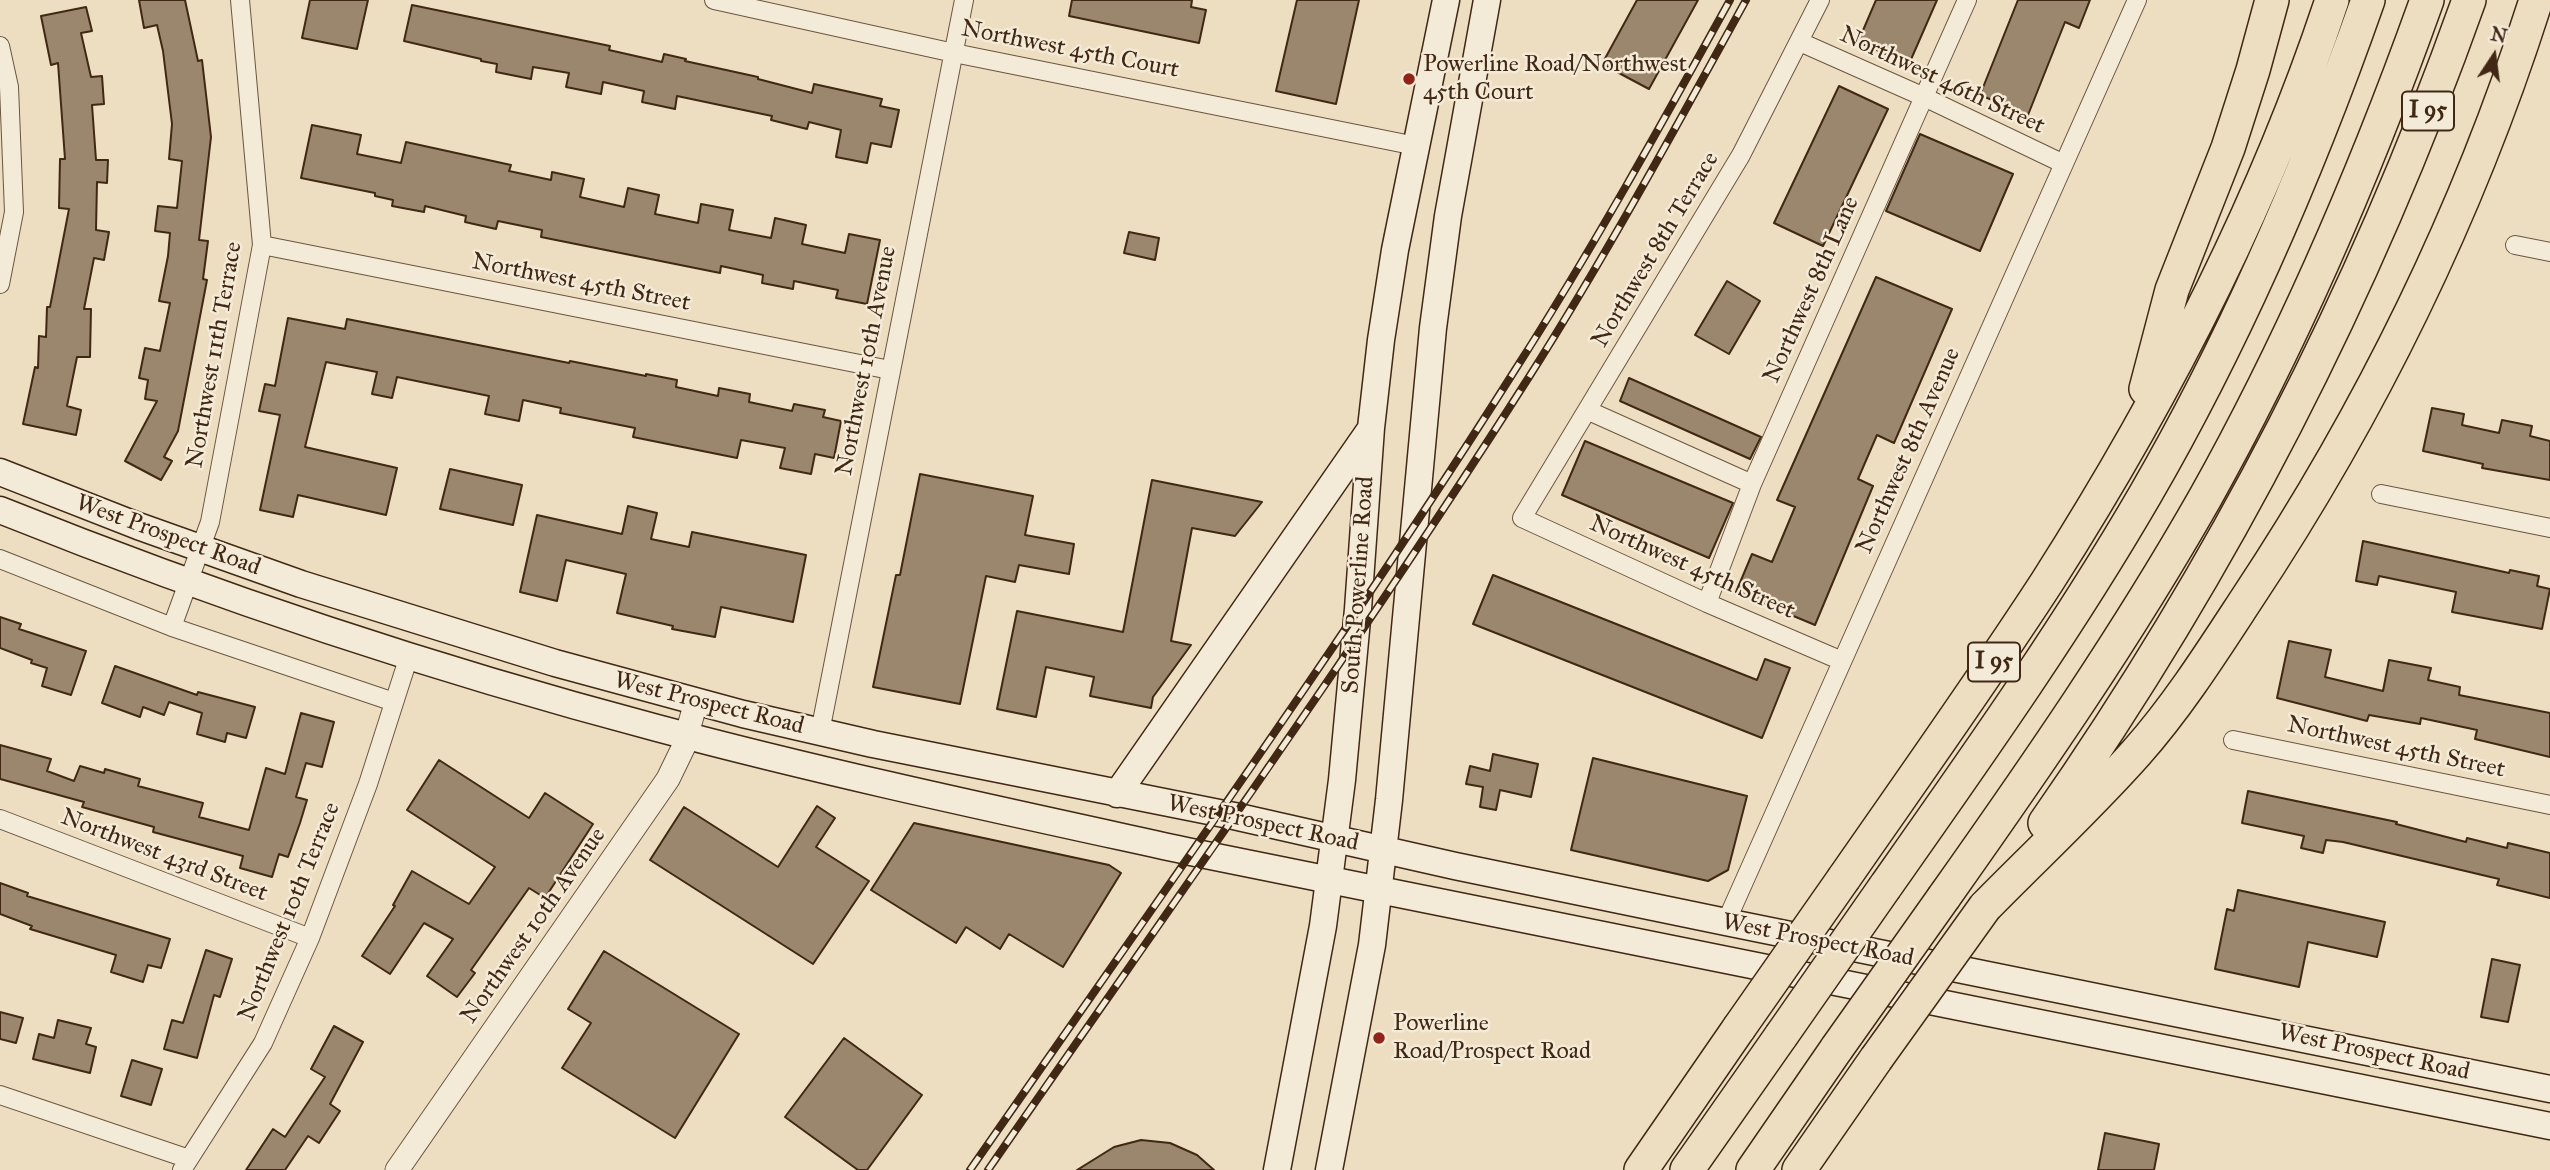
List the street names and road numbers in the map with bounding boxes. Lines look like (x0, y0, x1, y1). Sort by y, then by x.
street label: Northwest 45th Court (959, 15, 1181, 85)
street label: Northwest 46th Street (1835, 21, 2049, 141)
road number: I 95 (2402, 92, 2454, 130)
street label: Northwest 8th Terrace (1586, 147, 1726, 353)
street label: Northwest 8th Lane (1758, 192, 1866, 388)
street label: Northwest 11th Terrace (181, 240, 249, 470)
street label: Northwest 10th Avenue (831, 244, 903, 478)
street label: Northwest 45th Street (469, 248, 693, 318)
street label: Northwest 8th Avenue (1851, 344, 1967, 558)
street label: South Powerline Road (1337, 475, 1381, 695)
street label: West Prospect Road (72, 489, 264, 583)
street label: Northwest 45th Street (1585, 510, 1799, 626)
road number: I 95 (1968, 642, 2020, 682)
street label: West Prospect Road (611, 666, 807, 742)
street label: Northwest 45th Street (2285, 711, 2507, 785)
street label: West Prospect Road (1165, 790, 1361, 858)
street label: Northwest 10th Terrace (233, 798, 347, 1026)
street label: Northwest 43rd Street (56, 803, 272, 909)
street label: Northwest 10th Avenue (455, 822, 613, 1030)
street label: West Prospect Road (1720, 908, 1916, 974)
street label: West Prospect Road (2276, 1019, 2472, 1087)

